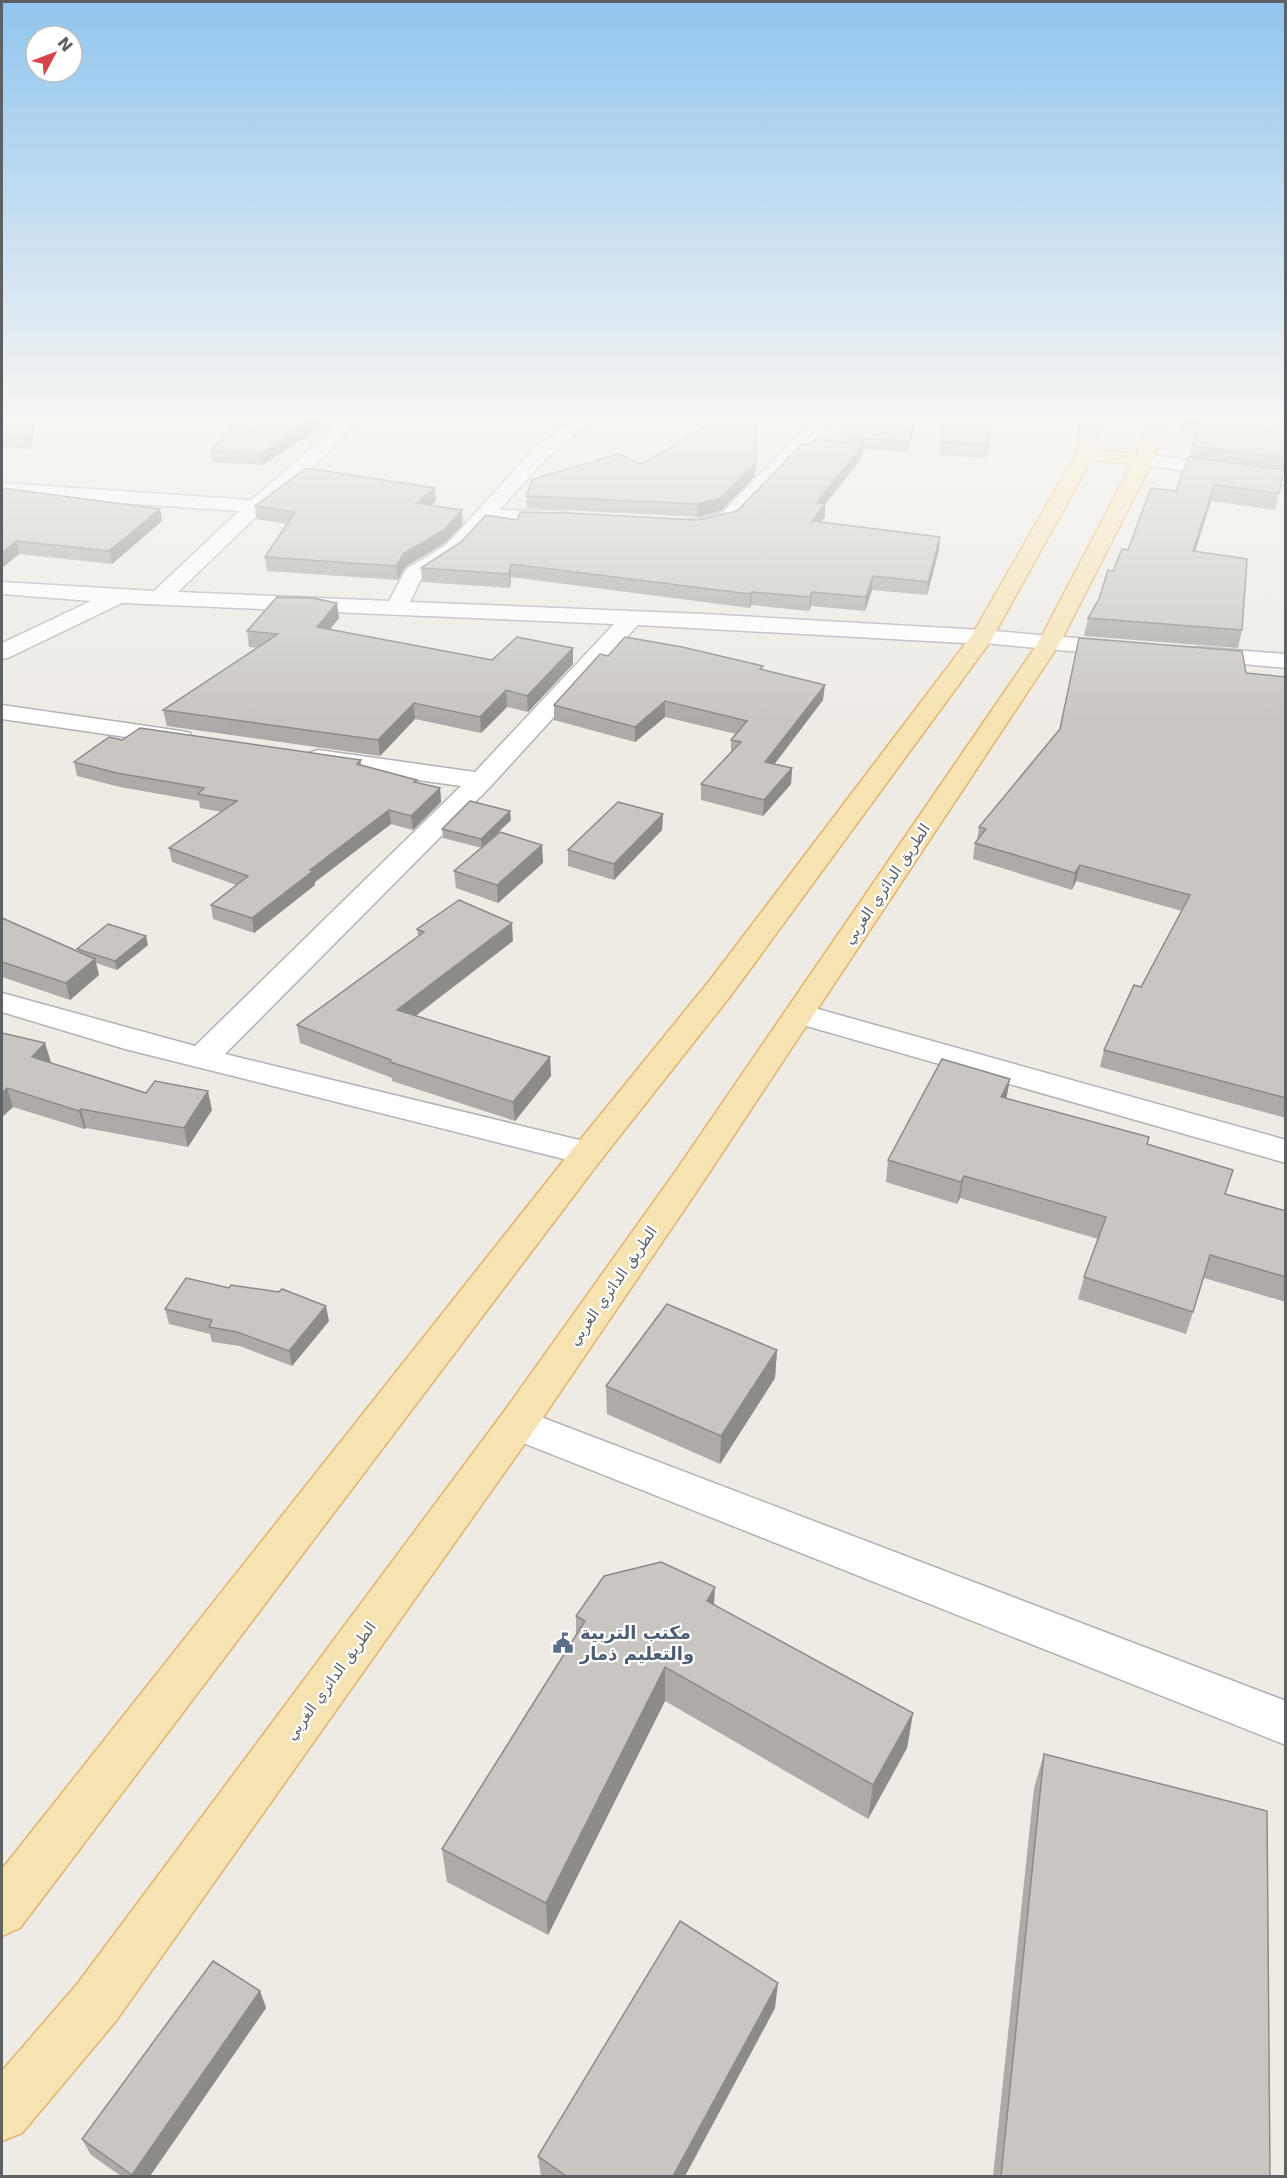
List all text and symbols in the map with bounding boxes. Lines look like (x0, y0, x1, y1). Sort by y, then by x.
north arrow (24, 24, 84, 84)
text: N (53, 33, 77, 56)
street label: الطريق الدائري الغربي (840, 820, 935, 948)
street label: الطريق الدائري الغربي (565, 1223, 662, 1350)
street label: الطريق الدائري الغربي (282, 1618, 381, 1744)
place label: مكتب التربية والتعليم ذمار (579, 1622, 694, 1665)
public building icon: مكتب التربية والتعليم ذمار (551, 1631, 575, 1655)

